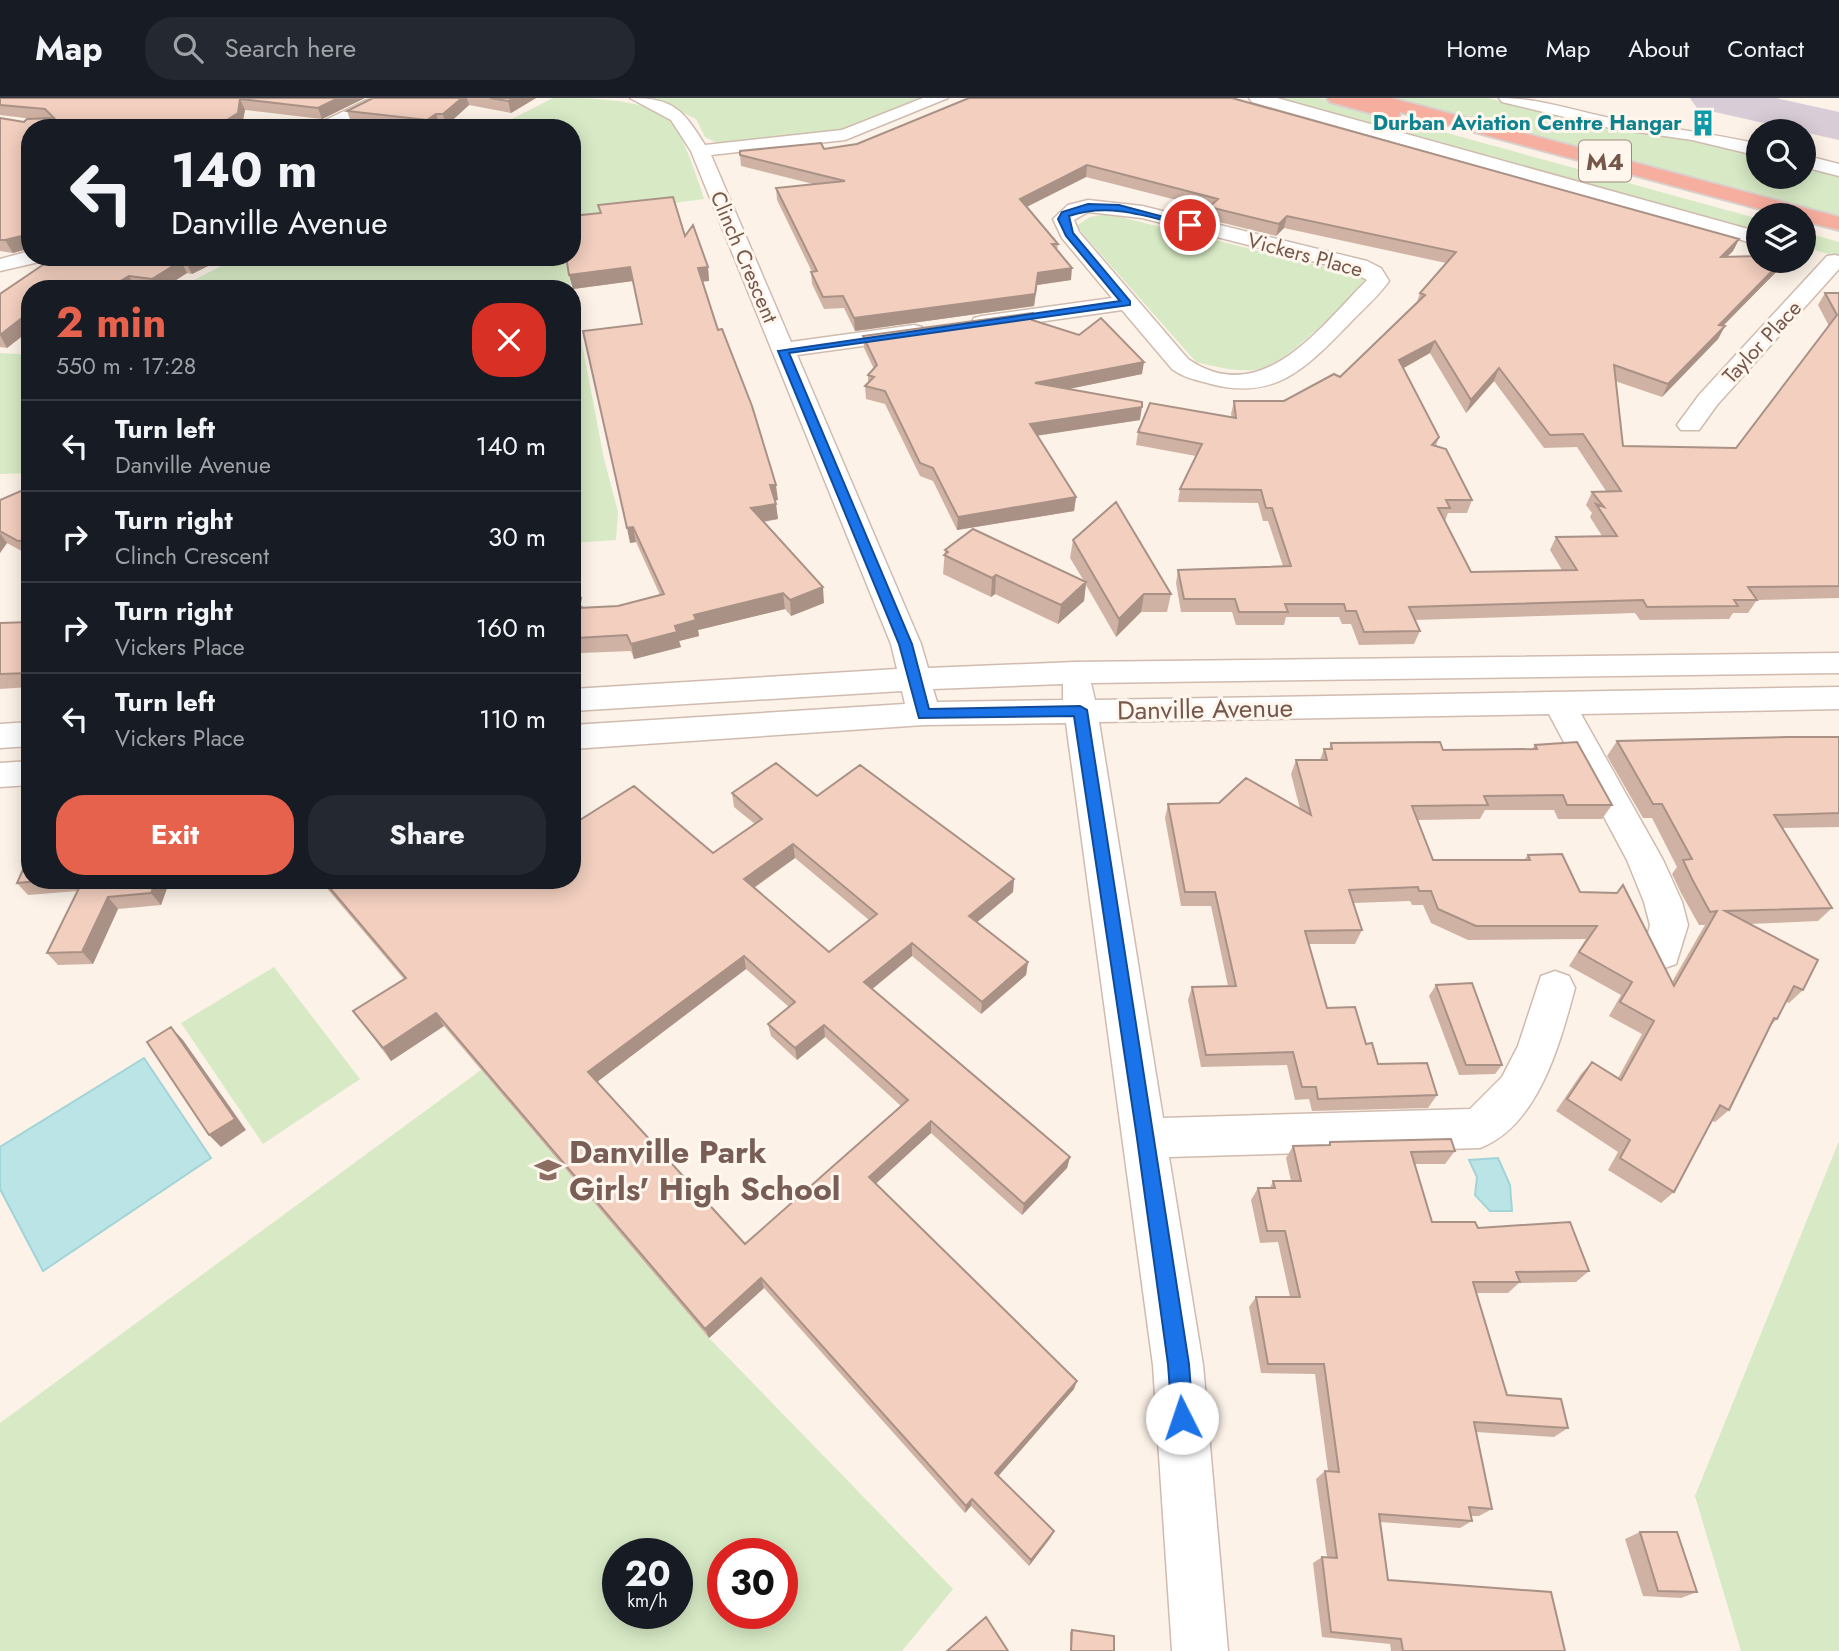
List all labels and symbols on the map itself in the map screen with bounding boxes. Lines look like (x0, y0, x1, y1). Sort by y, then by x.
place label: Durban Aviation Centre Hangar (1373, 108, 1682, 138)
building icon: Durban Aviation Centre Hangar (1688, 108, 1718, 138)
road number: M4 (1579, 140, 1631, 182)
street label: Clinch Crescent (703, 186, 785, 328)
pin (1160, 195, 1220, 255)
street label: Vickers Place (1244, 225, 1366, 285)
street label: Taylor Place (1716, 294, 1809, 390)
street label: Danville Avenue (1117, 688, 1293, 730)
place label: Danville Park Girls' High School (569, 1129, 840, 1212)
school or university icon: Danville Park Girls' High School (533, 1155, 563, 1185)
position arrow (1145, 1381, 1219, 1455)
speed limit sign: 30 (707, 1538, 798, 1629)

